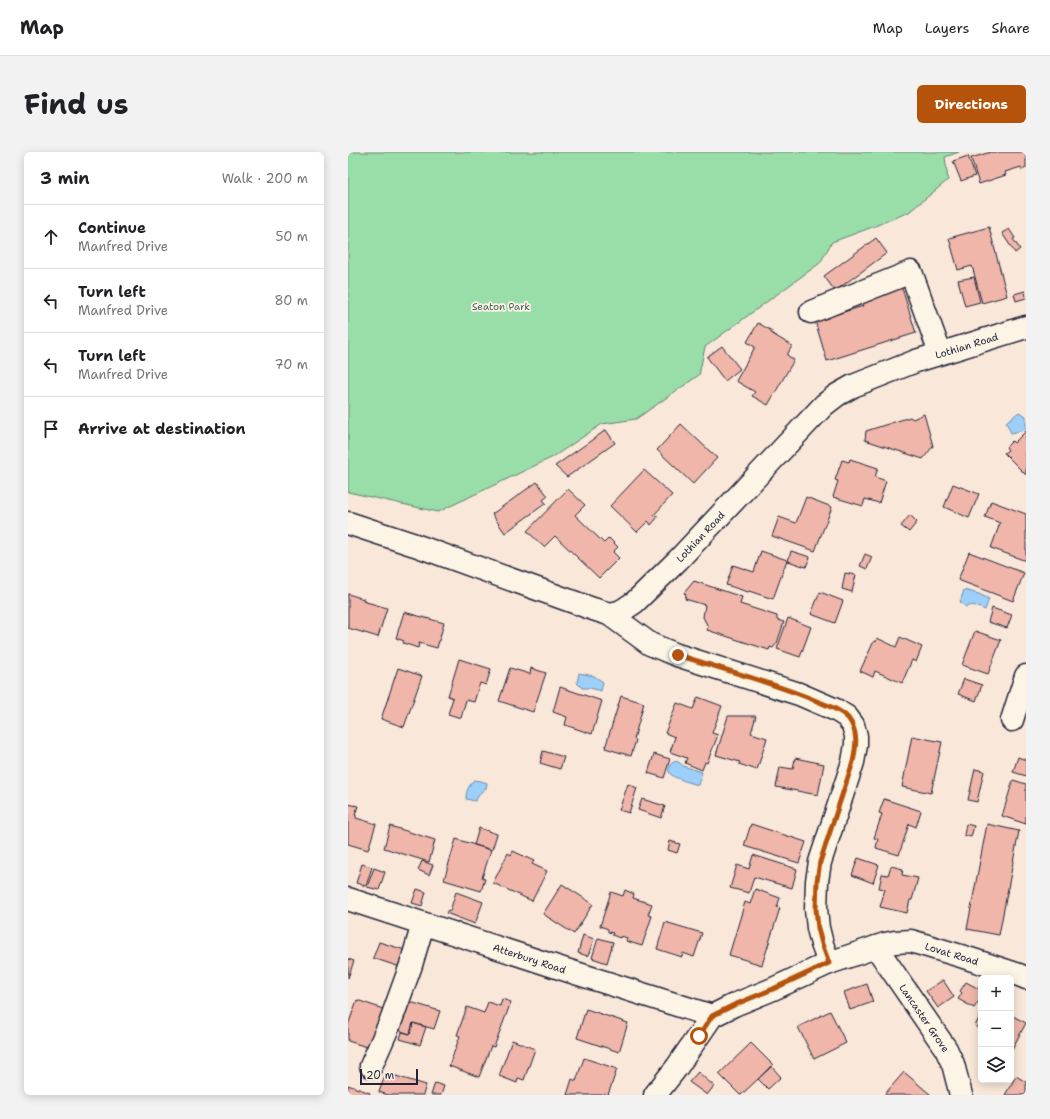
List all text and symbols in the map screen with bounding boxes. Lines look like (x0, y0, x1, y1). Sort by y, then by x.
text: Map (20, 15, 64, 40)
text: Map (873, 19, 903, 37)
text: Layers (925, 19, 969, 37)
text: Share (991, 19, 1030, 37)
text: Find us (24, 85, 129, 123)
button: Directions (917, 85, 1026, 123)
text: 3 min (40, 167, 90, 189)
text: Walk · 200 m (222, 170, 308, 187)
text: Continue (78, 218, 146, 238)
icon: ahead (40, 226, 62, 248)
text: 50 m (275, 228, 308, 245)
text: Manfred Drive (78, 238, 168, 255)
text: Turn left (78, 282, 146, 302)
icon: left (40, 290, 62, 312)
text: 80 m (274, 292, 308, 309)
park label: Seaton Park (472, 300, 530, 313)
text: Manfred Drive (78, 302, 168, 319)
street label: Lothian Road (934, 330, 1000, 362)
text: Turn left (78, 346, 146, 366)
icon: left (40, 354, 62, 376)
text: 70 m (274, 356, 308, 373)
text: Manfred Drive (78, 366, 168, 383)
icon: arrive (40, 418, 62, 440)
text: Arrive at destination (78, 419, 246, 439)
street label: Lothian Road (673, 508, 728, 565)
route end (669, 646, 687, 664)
street label: Lovat Road (923, 940, 981, 969)
street label: Atterbury Road (491, 941, 568, 977)
map controls (978, 975, 1014, 1083)
button: + (978, 975, 1014, 1011)
street label: Lancaster Grove (896, 982, 952, 1055)
button: − (978, 1011, 1014, 1047)
route start (690, 1027, 708, 1045)
button: layers (978, 1047, 1014, 1083)
scale bar (360, 1067, 418, 1086)
text: 20 m (366, 1068, 394, 1083)

